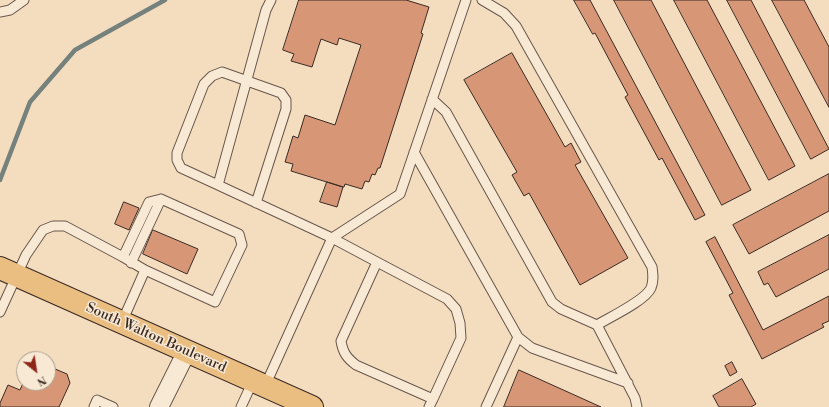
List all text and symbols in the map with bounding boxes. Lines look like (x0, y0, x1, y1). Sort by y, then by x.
street label: South Walton Boulevard (83, 299, 229, 377)
north arrow (16, 351, 56, 391)
text: N (34, 372, 49, 389)

